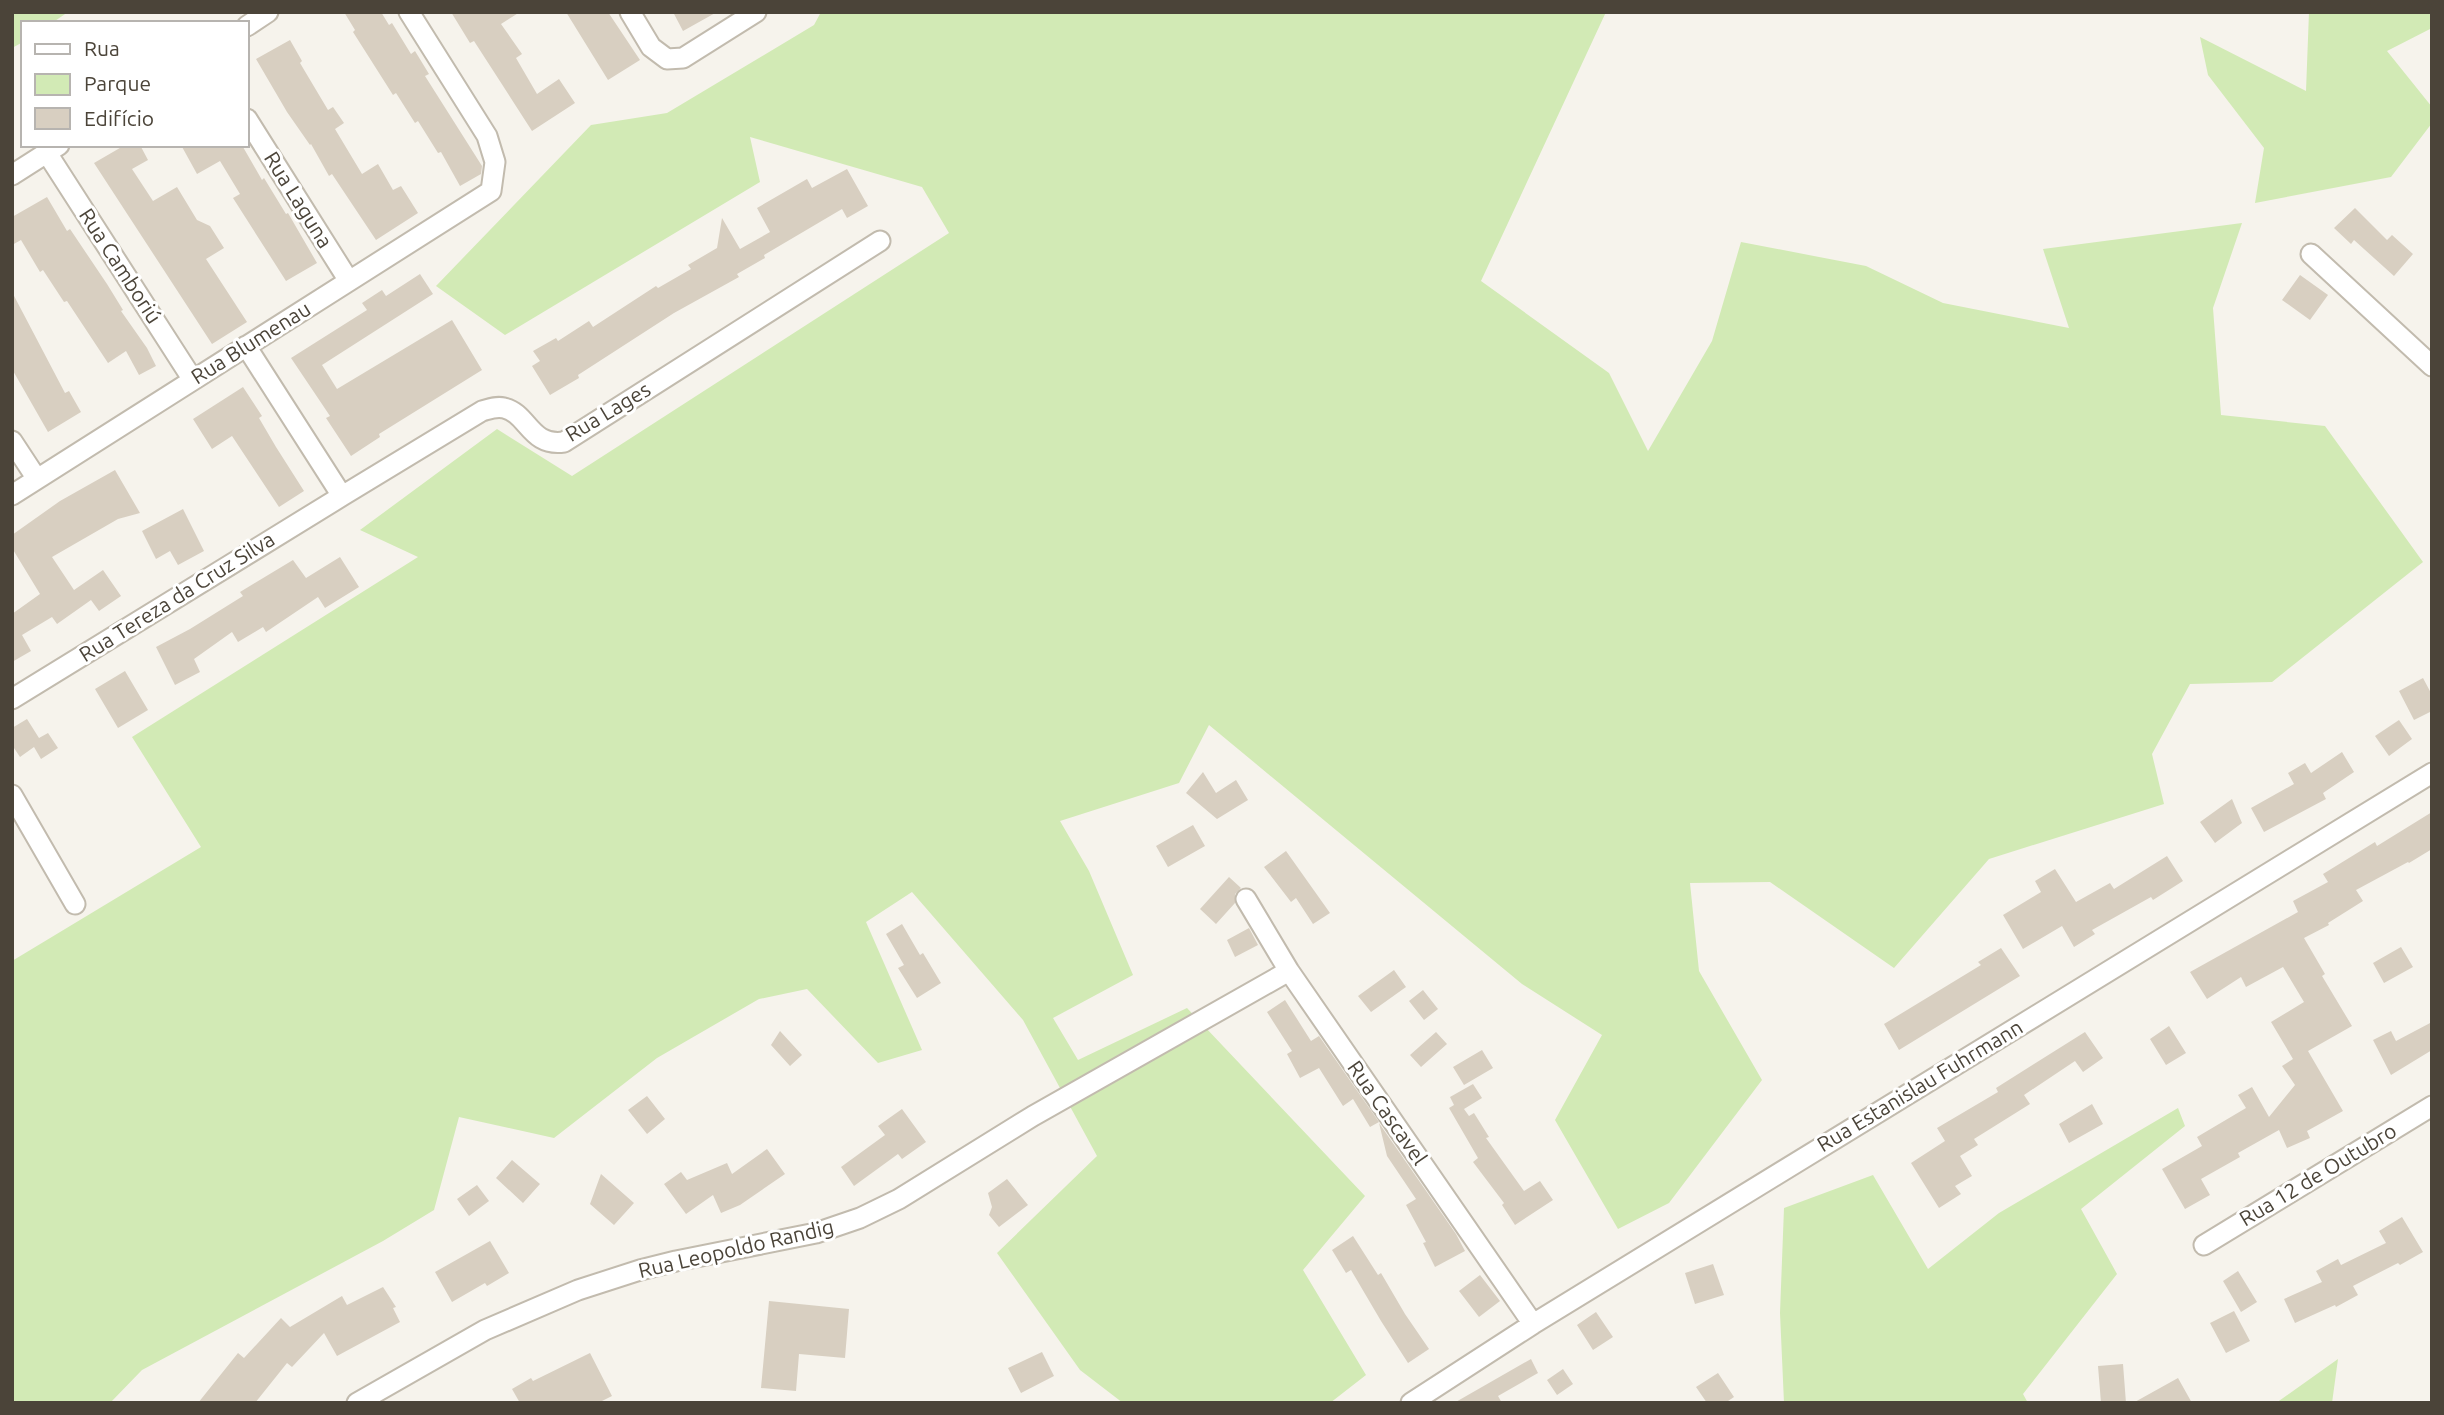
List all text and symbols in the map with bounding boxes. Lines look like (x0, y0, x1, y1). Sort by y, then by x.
legend (21, 21, 248, 147)
text: Rua (84, 36, 120, 60)
text: Parque (84, 71, 151, 95)
text: Edifício (84, 106, 154, 130)
street label: Rua Laguna (260, 147, 338, 252)
street label: Rua Camboriú (75, 204, 167, 327)
street label: Rua Blumenau (186, 296, 314, 388)
street label: Rua Lages (561, 376, 654, 446)
street label: Rua Tereza da Cruz Silva (75, 526, 278, 666)
street label: Rua Estanislau Fuhrmann (1812, 1014, 2027, 1156)
street label: Rua Cascavel (1343, 1056, 1432, 1169)
street label: Rua 12 de Outubro (2235, 1118, 2400, 1231)
street label: Rua Leopoldo Randig (636, 1214, 836, 1282)

